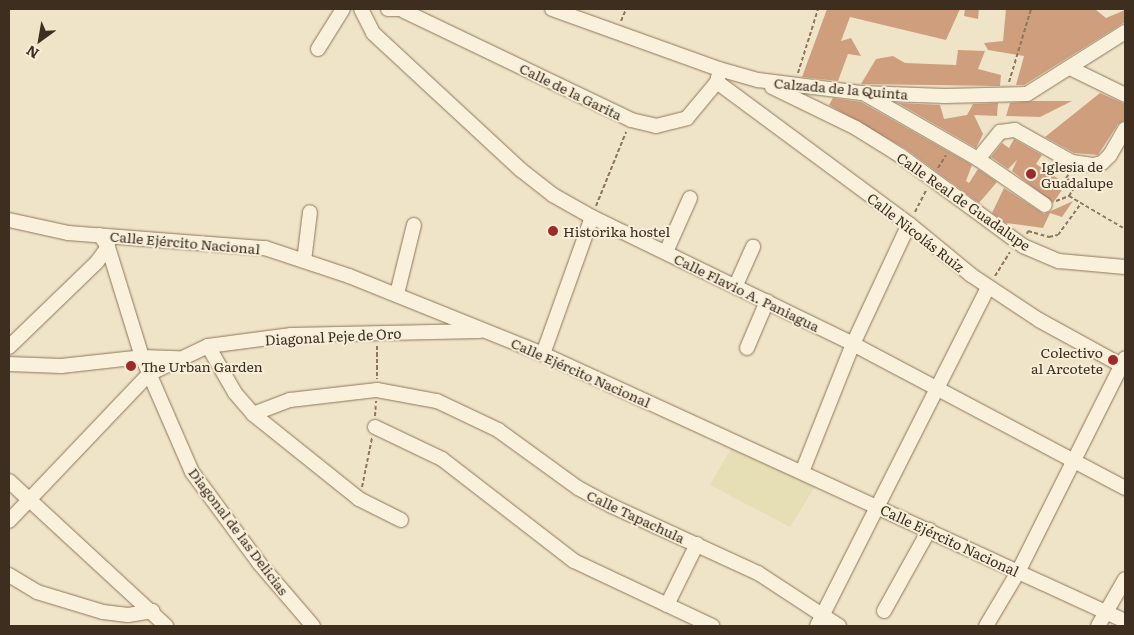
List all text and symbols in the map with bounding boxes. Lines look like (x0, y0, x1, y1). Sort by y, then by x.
north arrow (15, 15, 65, 65)
text: N (22, 41, 42, 64)
street label: Calle de la Garita (517, 59, 625, 123)
street label: Calzada de la Quinta (773, 74, 909, 102)
street label: Calle Real de Guadalupe (894, 148, 1034, 254)
place label: Iglesia de Guadalupe (1041, 158, 1113, 190)
marker: Iglesia de Guadalupe (1025, 168, 1037, 180)
street label: Calle Nicolás Ruiz (864, 189, 968, 275)
place label: Historika hostel (563, 223, 670, 239)
marker: Historika hostel (547, 225, 559, 237)
street label: Calle Ejército Nacional (109, 227, 261, 257)
street label: Calle Flavio A. Paniagua (672, 249, 822, 335)
street label: Diagonal Peje de Oro (264, 324, 402, 348)
street label: Calle Ejército Nacional (509, 334, 653, 410)
place label: Colectivo al Arcotete (1031, 344, 1103, 377)
marker: Colectivo al Arcotete (1107, 354, 1119, 366)
place label: The Urban Garden (141, 358, 263, 374)
marker: The Urban Garden (125, 360, 137, 372)
street label: Diagonal de las Delicias (186, 464, 292, 598)
street label: Calle Tapachula (584, 486, 688, 546)
street label: Calle Ejército Nacional (878, 501, 1022, 579)

